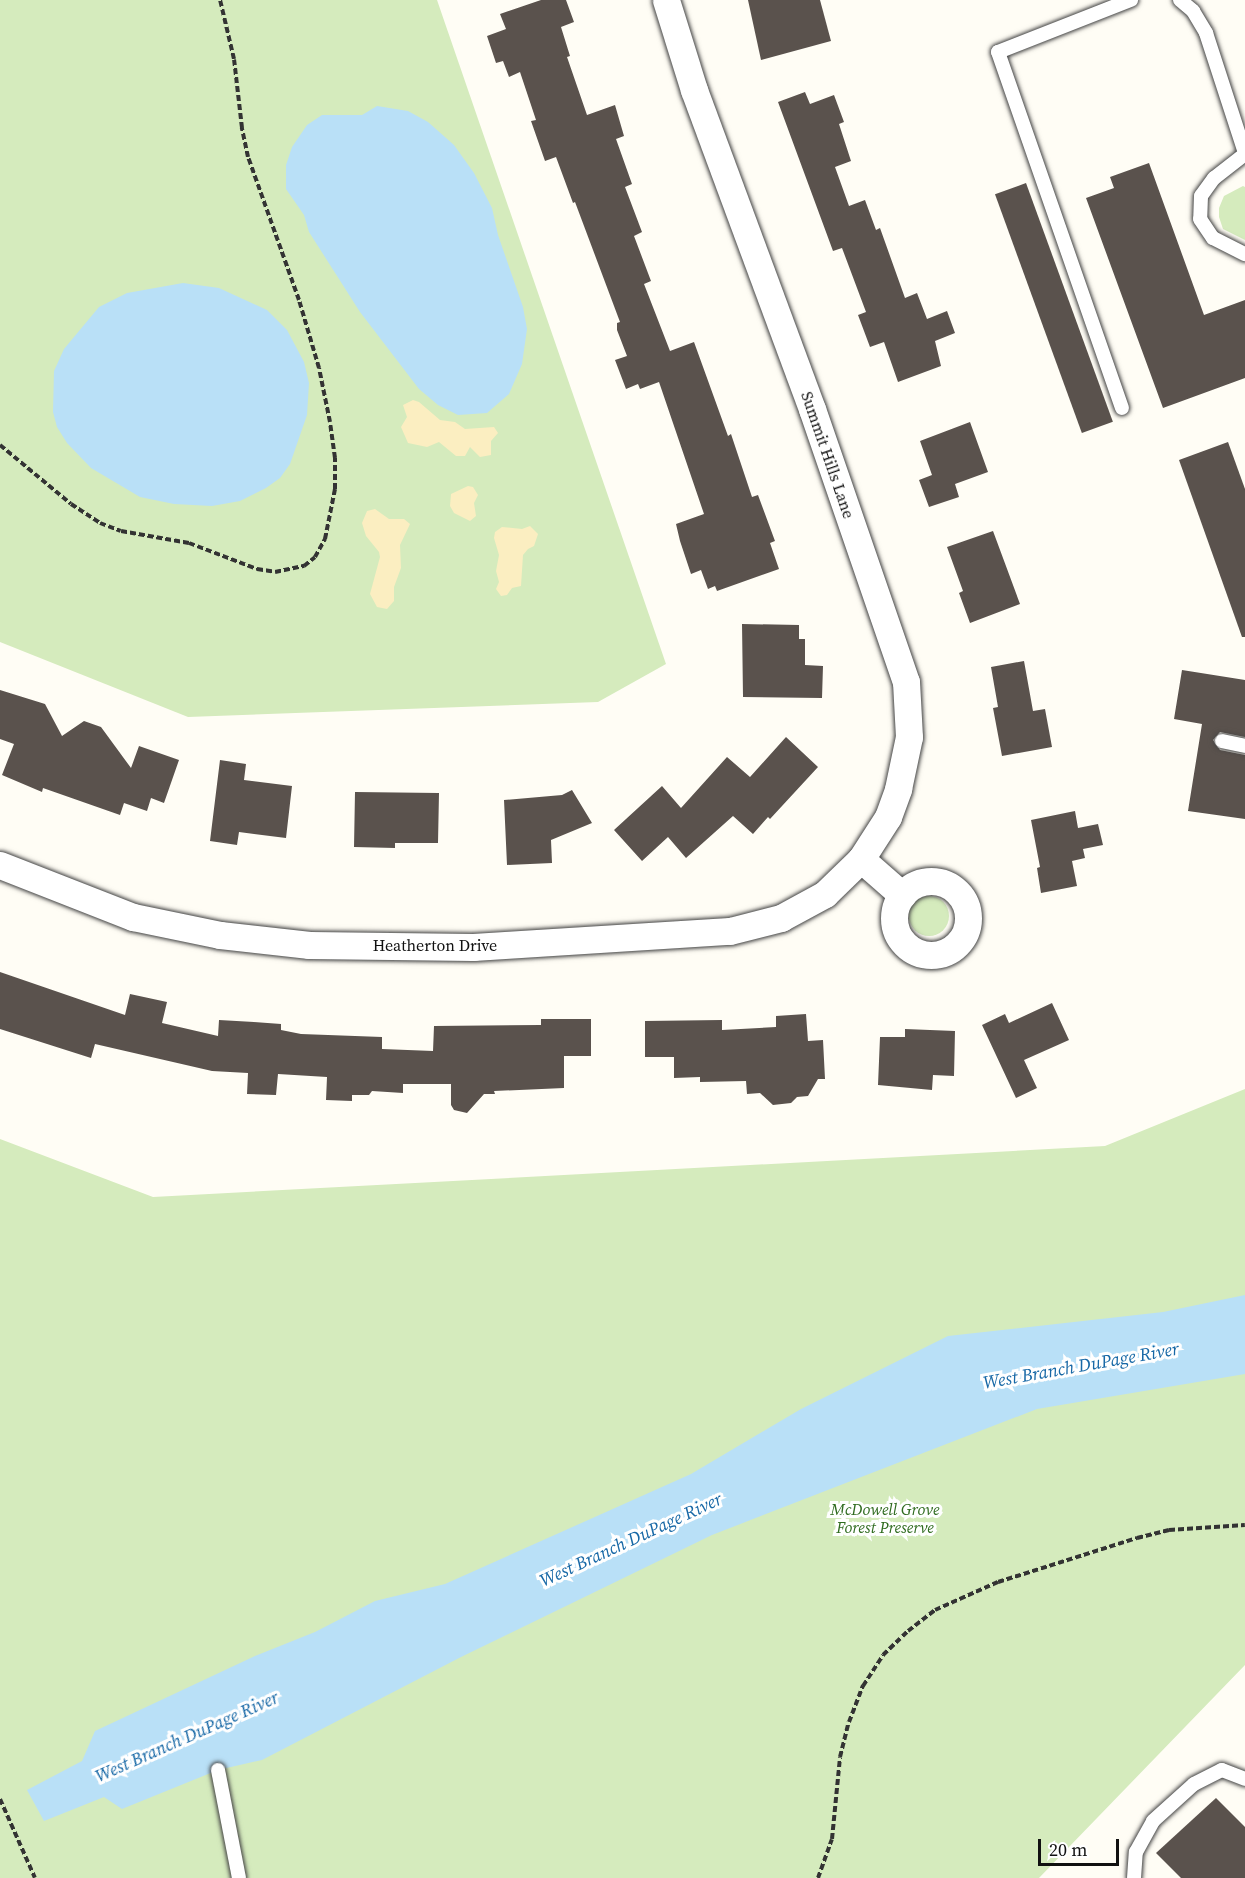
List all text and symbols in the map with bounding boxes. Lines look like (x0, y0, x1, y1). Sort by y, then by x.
street label: Summit Hills Lane (797, 389, 859, 521)
street label: Heatherton Drive (373, 935, 497, 955)
water label: West Branch DuPage River (981, 1338, 1181, 1394)
water label: West Branch DuPage River (536, 1488, 726, 1592)
park label: McDowell Grove Forest Preserve (831, 1499, 939, 1537)
water label: West Branch DuPage River (92, 1687, 282, 1787)
scale bar (1041, 1827, 1122, 1865)
text: 20 m (1049, 1837, 1087, 1862)

